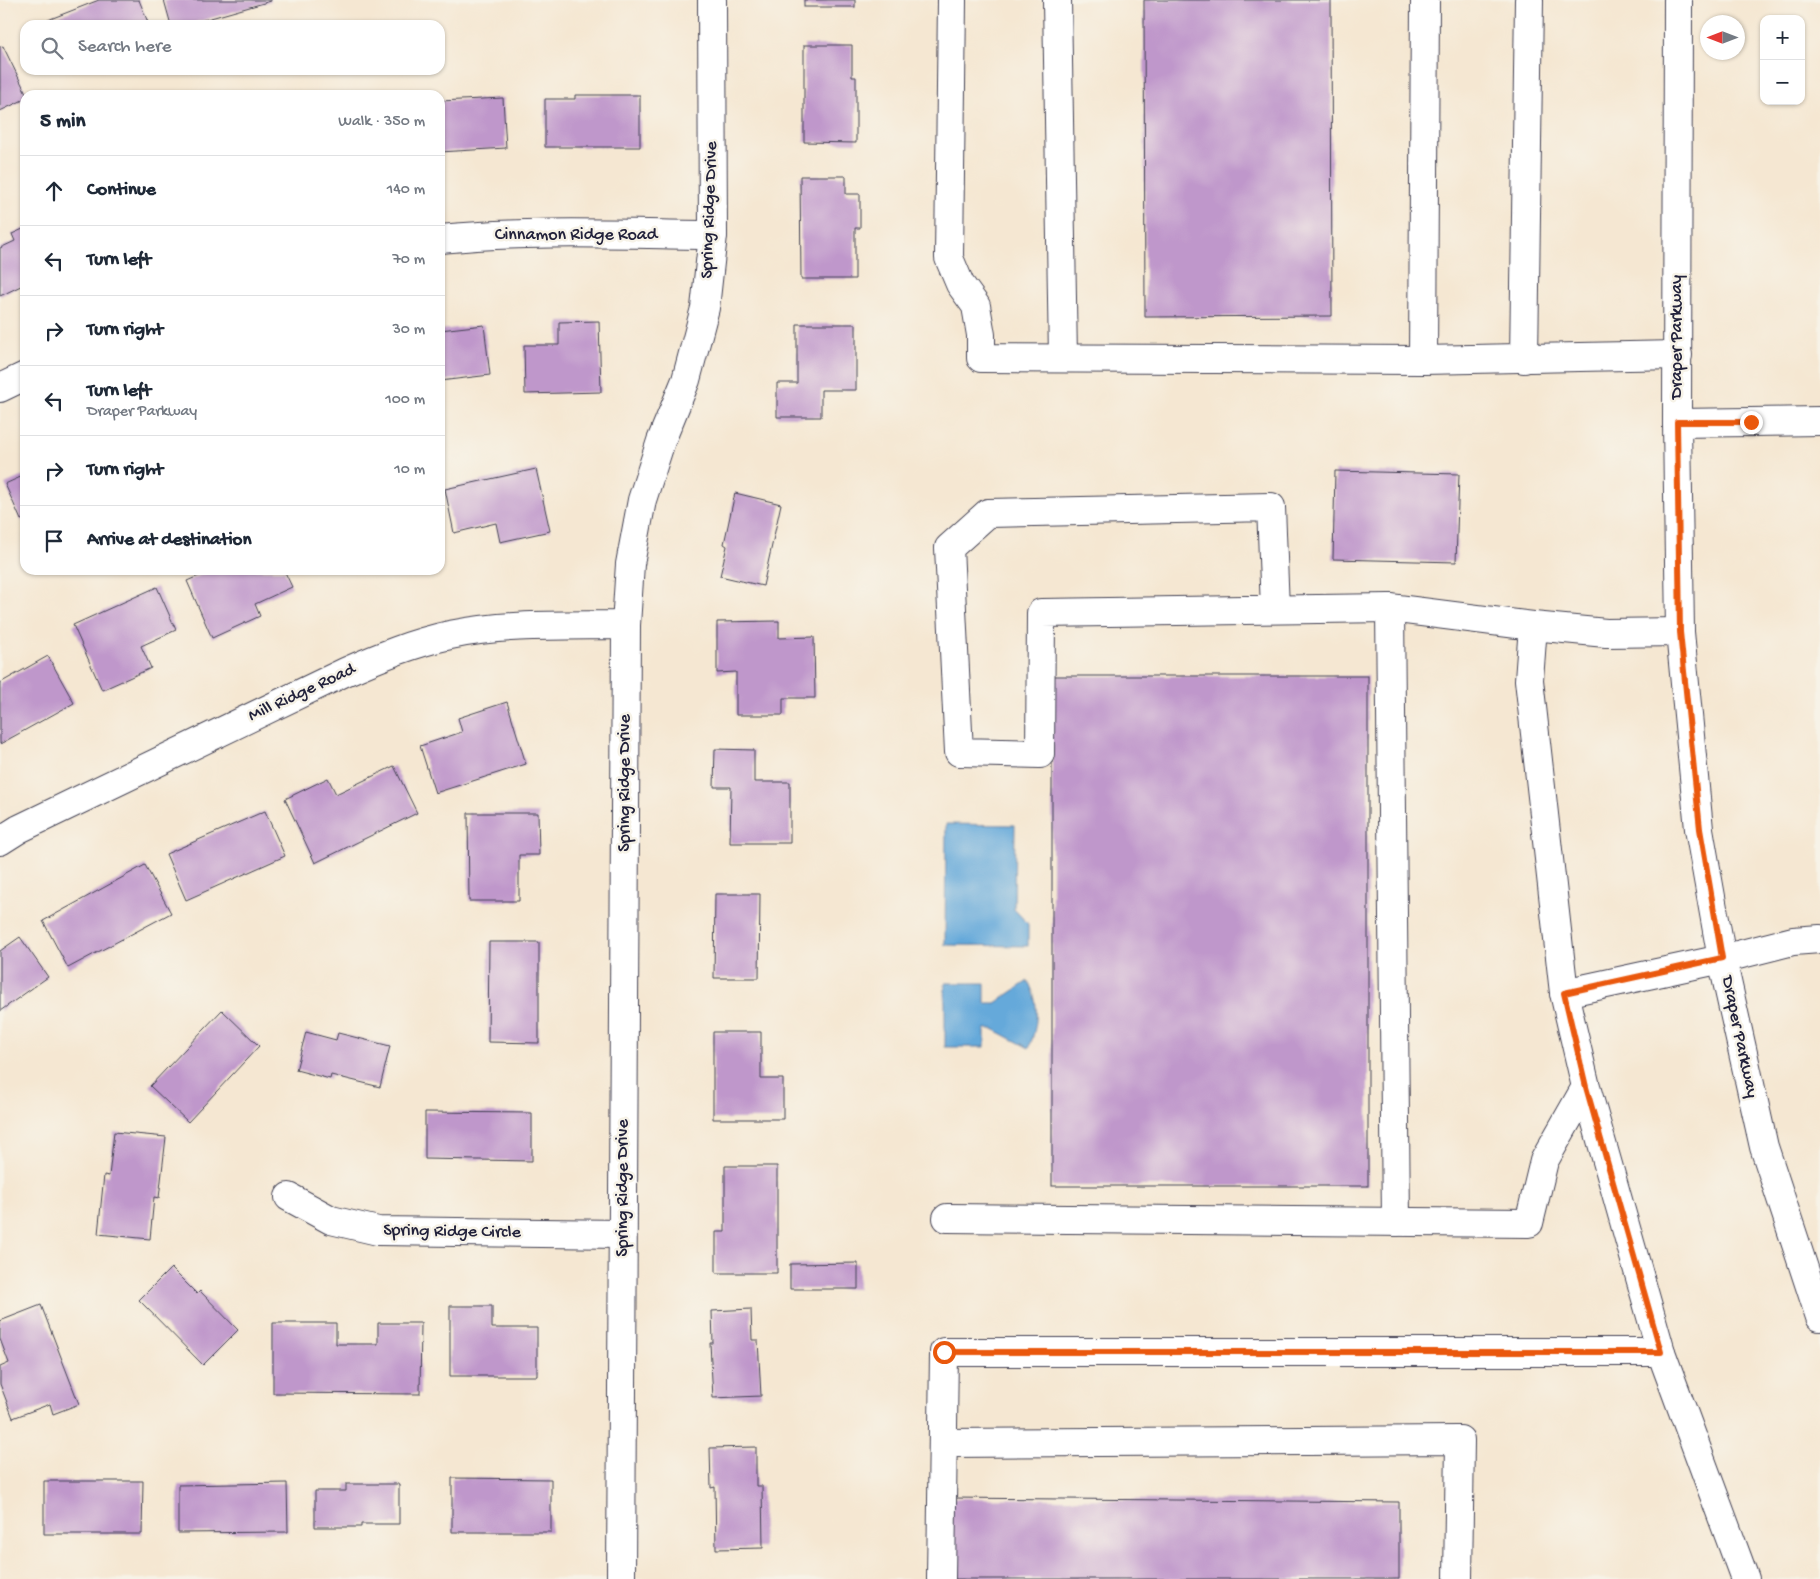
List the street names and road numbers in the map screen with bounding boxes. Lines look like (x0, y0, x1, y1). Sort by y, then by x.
street label: Spring Ridge Drive (697, 140, 723, 279)
street label: Cinnamon Ridge Road (495, 225, 659, 246)
street label: Draper Parkway (1667, 275, 1688, 400)
street label: Mill Ridge Road (245, 658, 360, 727)
street label: Spring Ridge Drive (615, 714, 636, 852)
street label: Draper Parkway (1716, 973, 1762, 1100)
street label: Spring Ridge Drive (613, 1119, 634, 1257)
street label: Spring Ridge Circle (383, 1220, 522, 1244)

